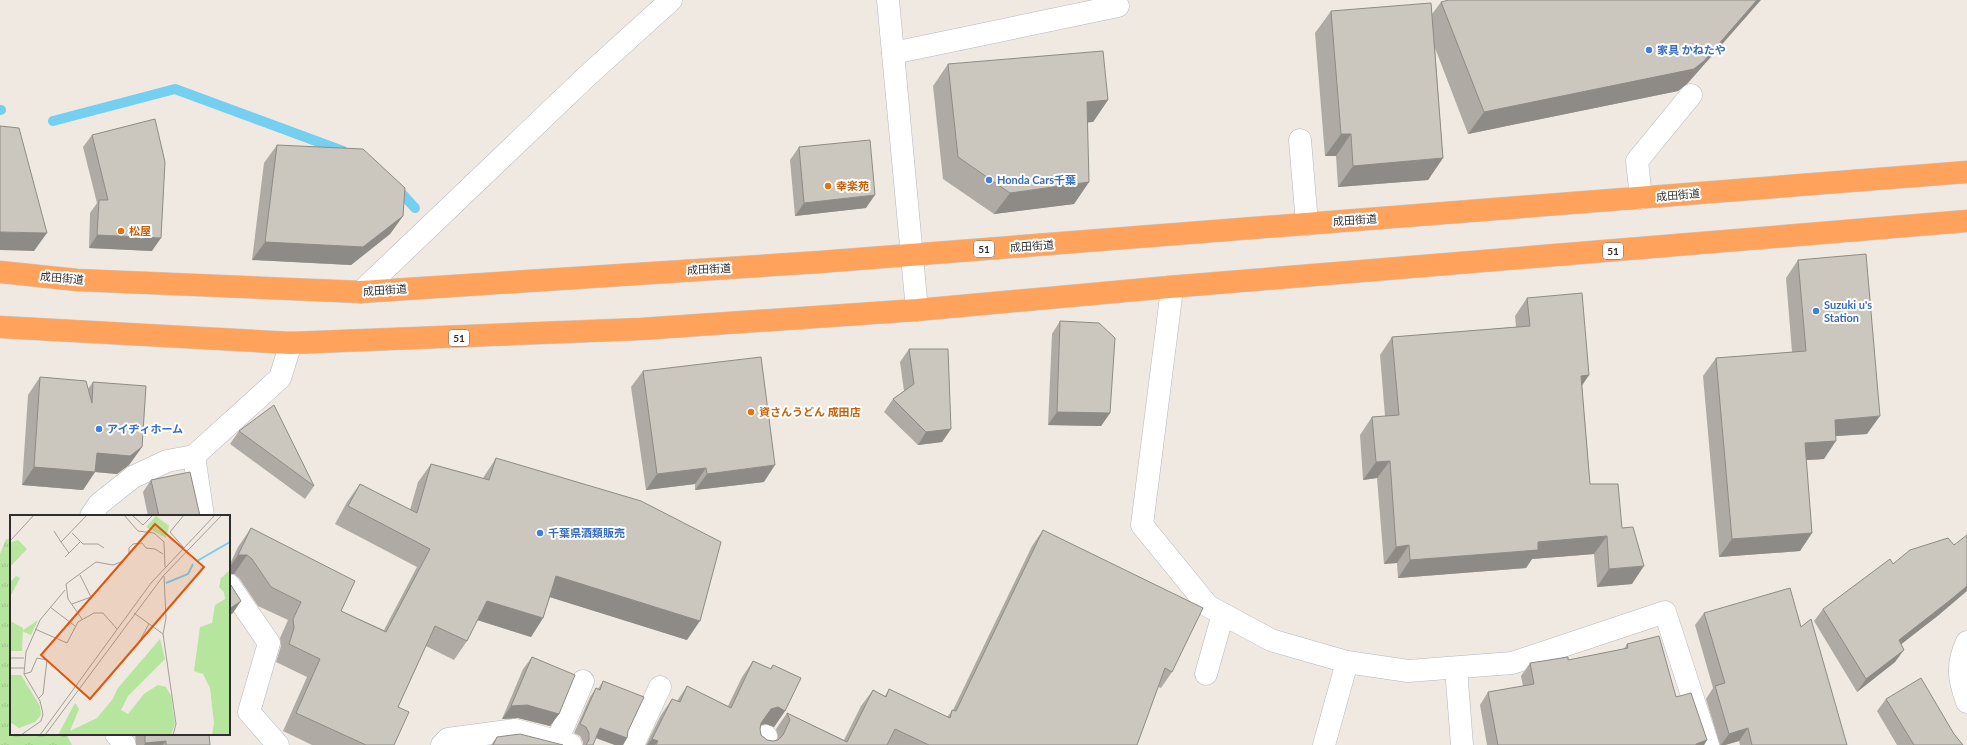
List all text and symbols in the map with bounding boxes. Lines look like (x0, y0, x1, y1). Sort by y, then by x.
place label: 家具 かねたや (1657, 43, 1726, 56)
marker: 家具 かねたや (1644, 45, 1654, 55)
place label: Honda Cars千葉 (997, 173, 1076, 186)
marker: Honda Cars千葉 (984, 175, 994, 185)
place label: 幸楽苑 (836, 179, 869, 192)
marker: 幸楽苑 (823, 181, 833, 191)
street label: 成田街道 (1655, 186, 1700, 203)
street label: 成田街道 (1333, 211, 1377, 228)
place label: 松屋 (129, 224, 151, 237)
marker: 松屋 (116, 226, 126, 236)
street label: 成田街道 (1010, 237, 1054, 254)
road number: 51 (974, 241, 994, 257)
road number: 51 (1603, 243, 1623, 259)
street label: 成田街道 (687, 261, 731, 276)
street label: 成田街道 (40, 269, 85, 286)
street label: 成田街道 (363, 281, 407, 298)
place label: Suzuki u's Station (1824, 298, 1872, 324)
marker: Suzuki u's Station (1811, 306, 1821, 316)
road number: 51 (449, 330, 469, 346)
place label: 資さんうどん 成田店 (759, 405, 861, 418)
marker: 資さんうどん 成田店 (746, 407, 756, 417)
place label: アイヂィホーム (107, 422, 183, 435)
marker: アイヂィホーム (94, 424, 104, 434)
inset map (10, 515, 230, 735)
place label: 千葉県酒類販売 (548, 526, 625, 539)
marker: 千葉県酒類販売 (535, 528, 545, 538)

